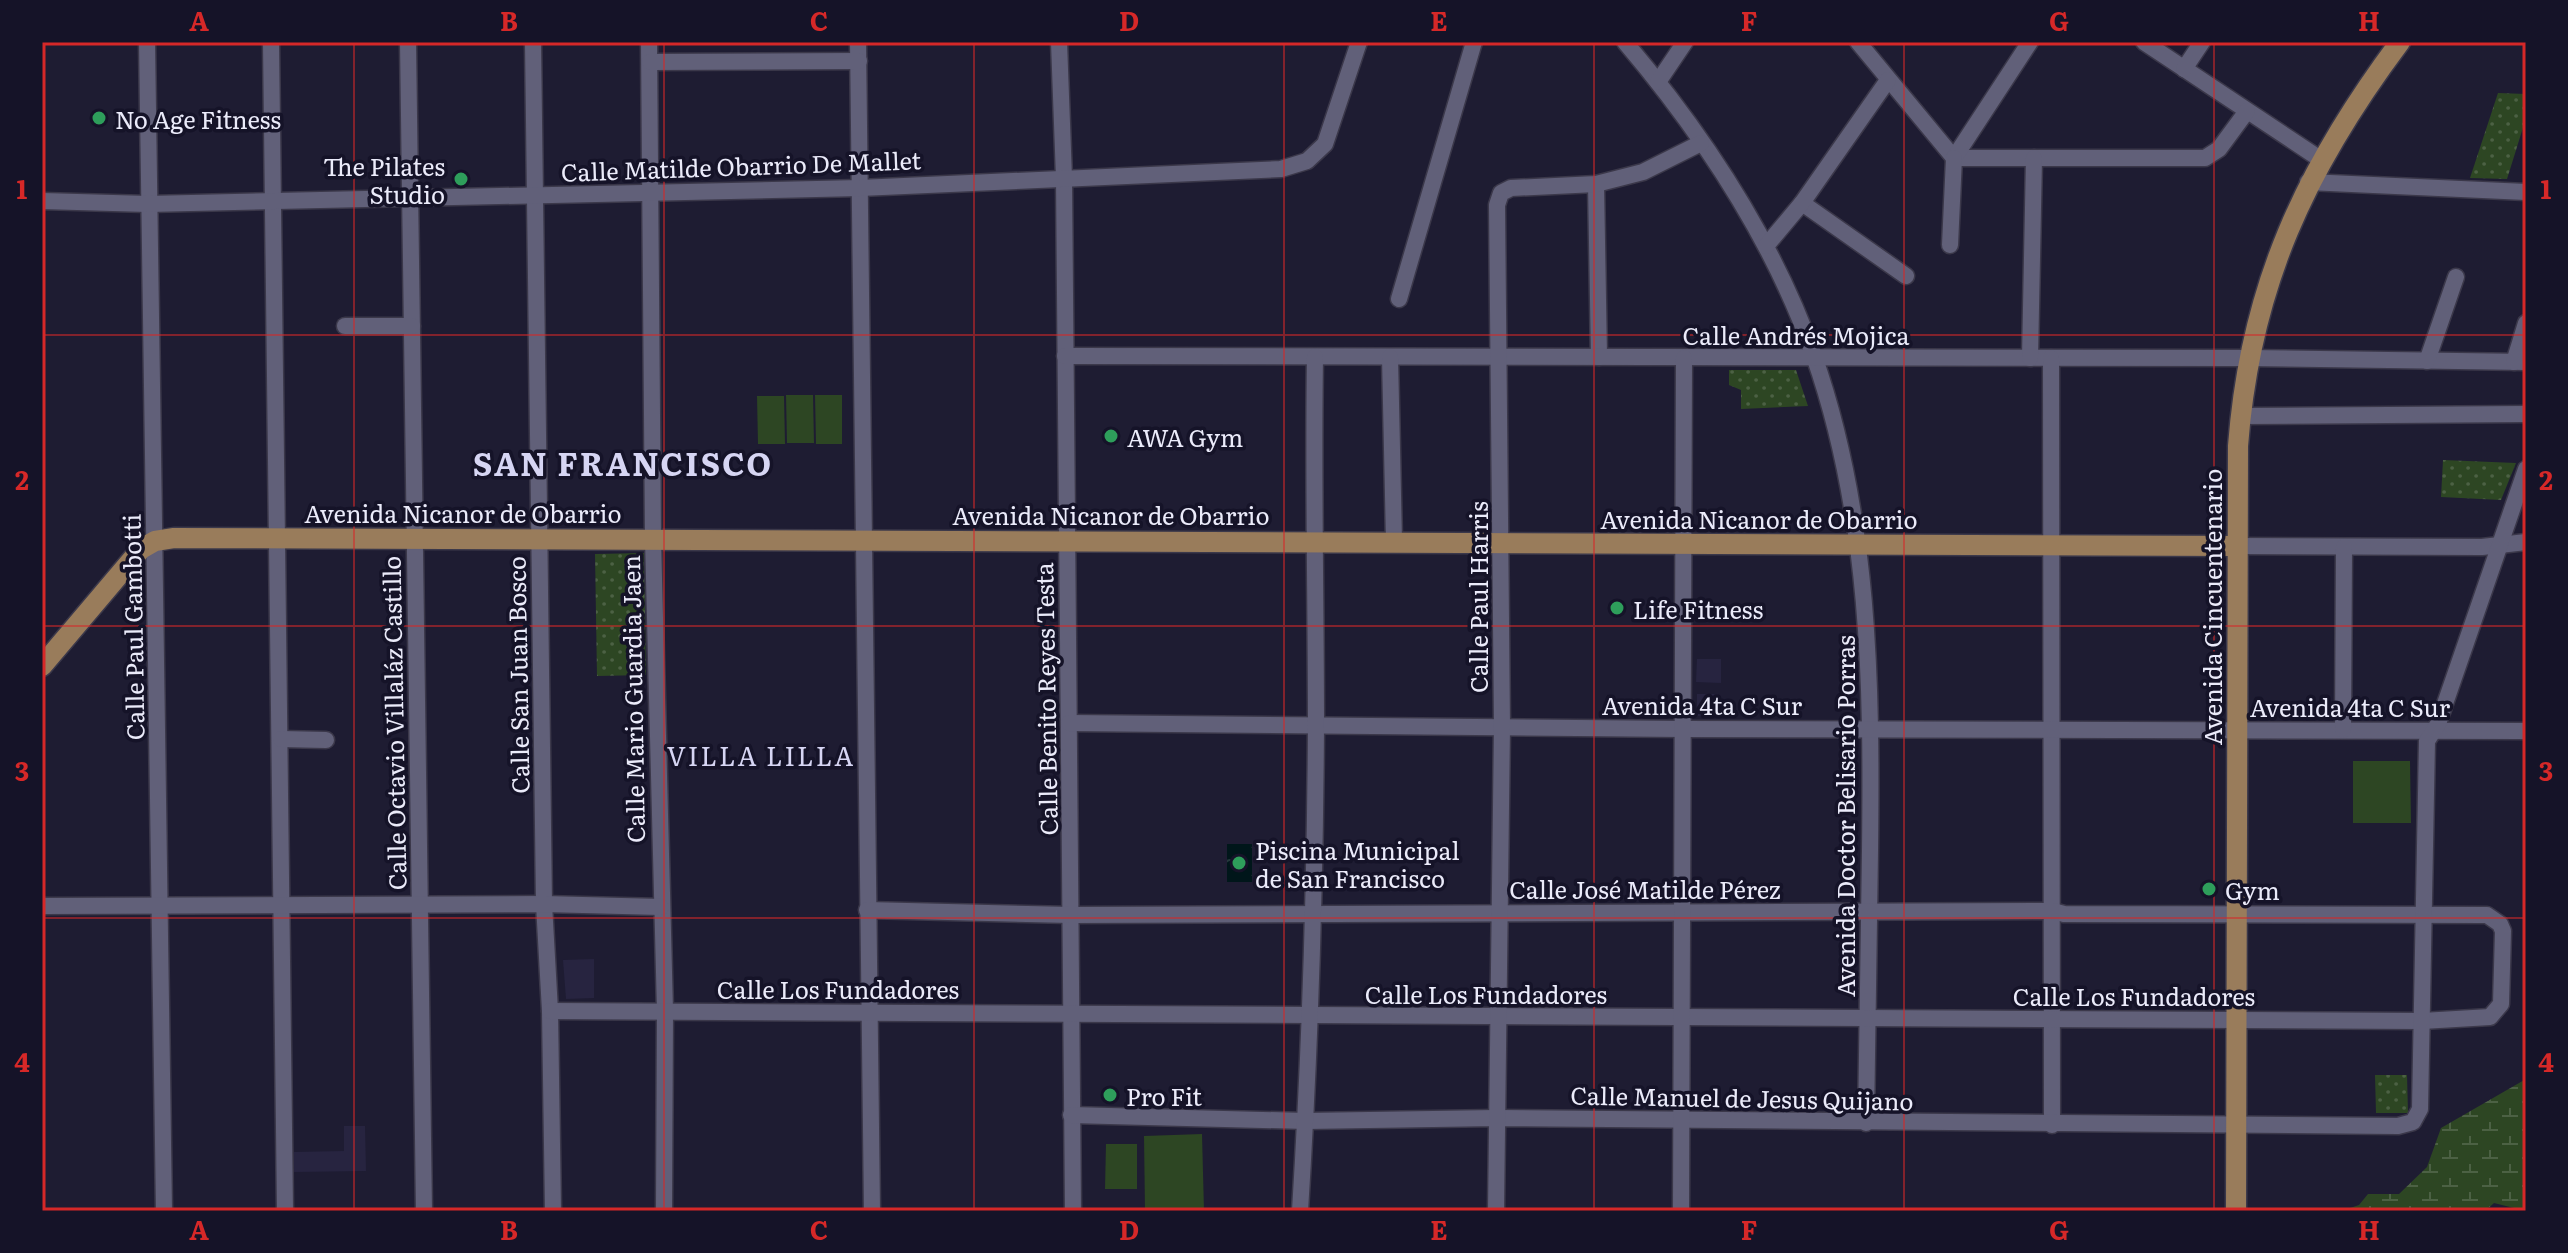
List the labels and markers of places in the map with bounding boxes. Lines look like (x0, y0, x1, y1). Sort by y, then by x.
place label: No Age Fitness (115, 101, 281, 136)
marker: No Age Fitness (90, 109, 108, 127)
place label: The Pilates Studio (323, 148, 445, 211)
marker: The Pilates Studio (452, 170, 470, 188)
place label: AWA Gym (1127, 419, 1243, 454)
marker: AWA Gym (1102, 427, 1120, 445)
place label: Life Fitness (1633, 591, 1763, 626)
marker: Life Fitness (1608, 599, 1626, 617)
place label: Piscina Municipal de San Francisco (1255, 832, 1460, 895)
marker: Piscina Municipal de San Francisco (1230, 854, 1248, 872)
place label: Gym (2225, 872, 2280, 907)
marker: Gym (2200, 880, 2218, 898)
place label: Pro Fit (1126, 1078, 1202, 1113)
marker: Pro Fit (1101, 1086, 1119, 1104)

